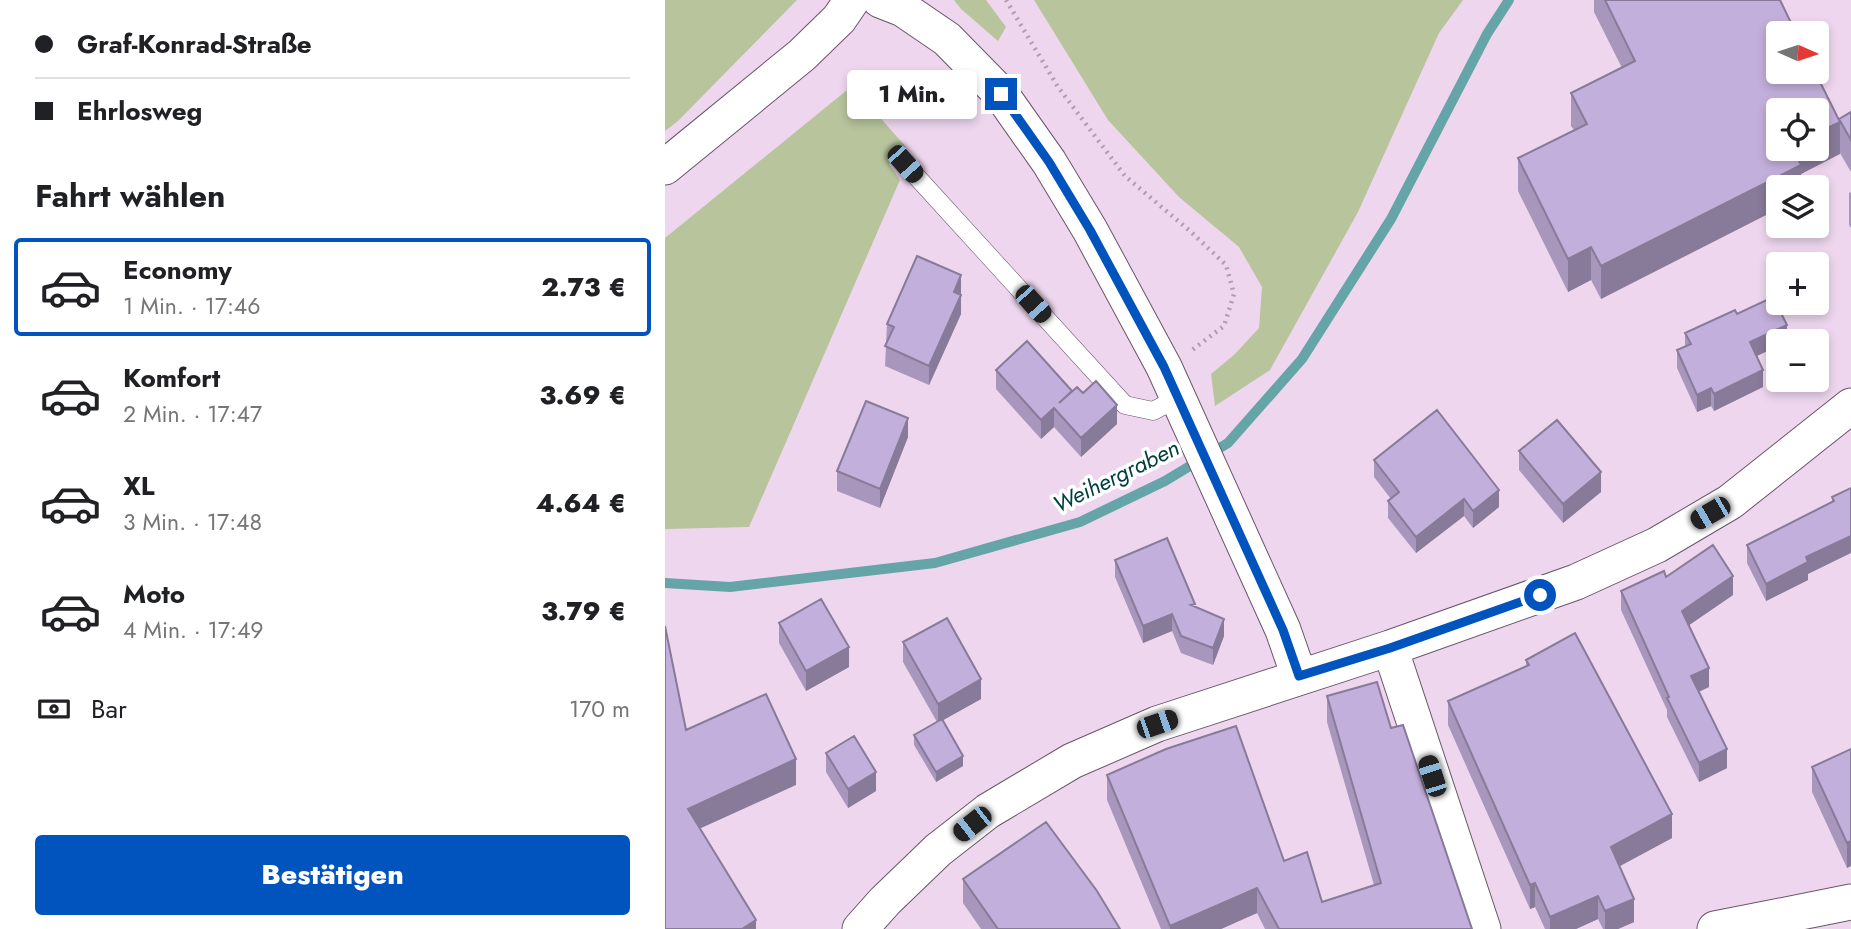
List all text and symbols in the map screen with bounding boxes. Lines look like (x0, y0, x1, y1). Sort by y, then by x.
north arrow (1766, 21, 1829, 84)
map controls (1766, 21, 1829, 392)
text: Graf-Konrad-Straße (77, 25, 312, 63)
callout: 1 Min. (847, 70, 977, 119)
text: 1 Min. (878, 77, 946, 111)
route end (985, 78, 1017, 110)
text: Ehrlosweg (77, 92, 202, 130)
button: locate (1766, 98, 1829, 161)
car (884, 141, 927, 187)
text: Fahrt wählen (35, 173, 225, 219)
button: layers (1766, 175, 1829, 238)
text: Economy (123, 251, 232, 289)
button: + (1766, 252, 1829, 315)
icon: car (39, 256, 102, 319)
text: 2.73 € (541, 268, 626, 306)
car (1012, 281, 1055, 327)
text: 1 Min. · 17:46 (123, 289, 261, 323)
button: − (1766, 329, 1829, 392)
text: Komfort (123, 359, 220, 397)
icon: car (39, 364, 102, 427)
text: 3.69 € (539, 376, 626, 414)
text: 2 Min. · 17:47 (123, 397, 262, 431)
water label: Weihergraben (1047, 431, 1185, 521)
text: XL (123, 467, 155, 505)
icon: car (39, 472, 102, 535)
text: 4.64 € (536, 484, 626, 522)
car (1687, 493, 1734, 533)
text: 3 Min. · 17:48 (123, 505, 262, 539)
text: Moto (123, 575, 185, 613)
route start (1524, 579, 1556, 611)
icon: car (39, 580, 102, 643)
text: 3.79 € (541, 592, 626, 630)
text: 4 Min. · 17:49 (123, 613, 264, 647)
icon: cash (35, 690, 73, 728)
text: Bar (91, 690, 127, 728)
text: 170 m (569, 692, 630, 726)
car (1134, 707, 1181, 741)
car (1416, 753, 1449, 799)
car (949, 803, 996, 845)
button: Bestätigen (35, 835, 630, 915)

